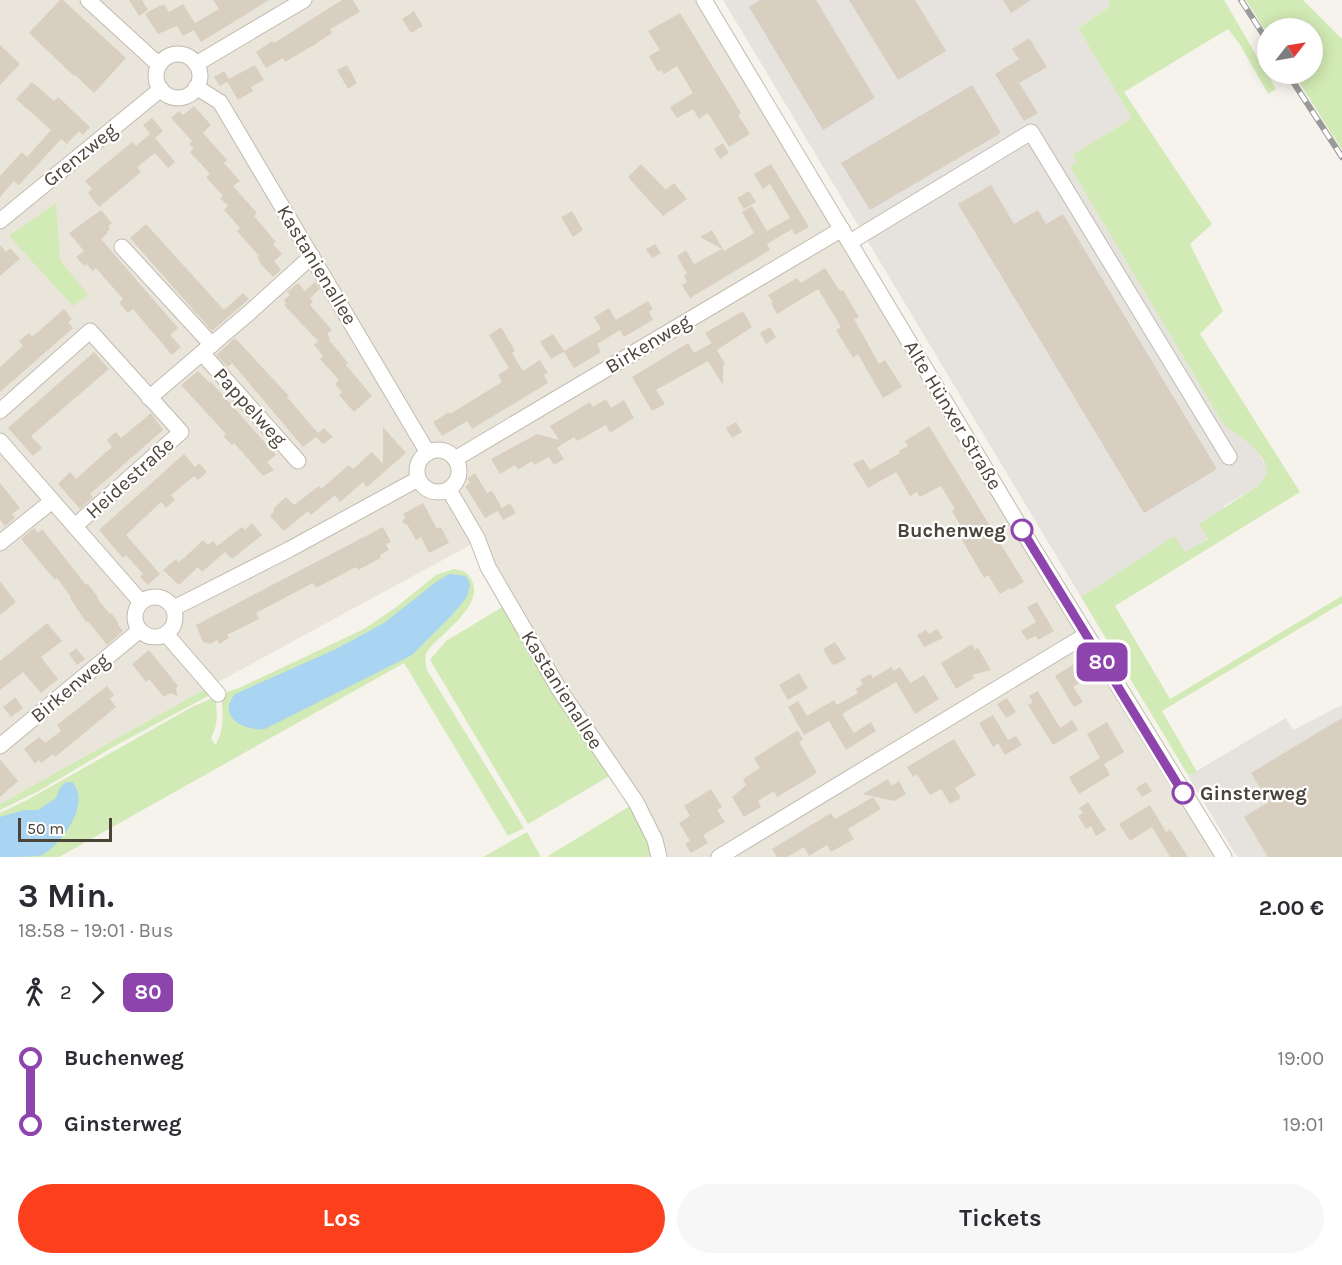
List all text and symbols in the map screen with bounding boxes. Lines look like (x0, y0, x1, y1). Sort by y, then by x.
north arrow (1257, 18, 1323, 84)
map controls (1257, 18, 1323, 84)
street label: Grenzweg (39, 118, 121, 192)
street label: Kastanienallee (272, 201, 362, 329)
street label: Birkenweg (601, 310, 695, 378)
street label: Alte Hünxer Straße (899, 336, 1007, 494)
street label: Pappelweg (209, 363, 291, 451)
street label: Heidestraße (81, 432, 179, 524)
place label: Buchenweg (897, 519, 1006, 542)
marker: Buchenweg (1011, 519, 1033, 541)
street label: Kastanienallee (516, 627, 608, 753)
line badge: 80 (1075, 642, 1129, 682)
street label: Birkenweg (26, 649, 114, 727)
text: 80 (1089, 650, 1115, 674)
marker: Ginsterweg (1172, 782, 1194, 804)
place label: Ginsterweg (1200, 782, 1307, 805)
scale bar (18, 815, 112, 842)
text: 50 m (27, 819, 64, 838)
text: 3 Min. (18, 877, 114, 915)
text: 2.00 € (1259, 895, 1324, 921)
text: 18:58 – 19:01 · Bus (18, 919, 173, 942)
icon: walk (18, 976, 51, 1009)
icon: forward (81, 976, 114, 1009)
text: 80 (135, 980, 161, 1004)
text: 2 (60, 981, 72, 1004)
text: Buchenweg (64, 1045, 184, 1071)
text: 19:00 (1277, 1047, 1324, 1070)
text: Ginsterweg (64, 1111, 182, 1137)
text: 19:01 (1283, 1113, 1324, 1136)
button: Los (18, 1184, 665, 1253)
button: Tickets (677, 1184, 1324, 1253)

